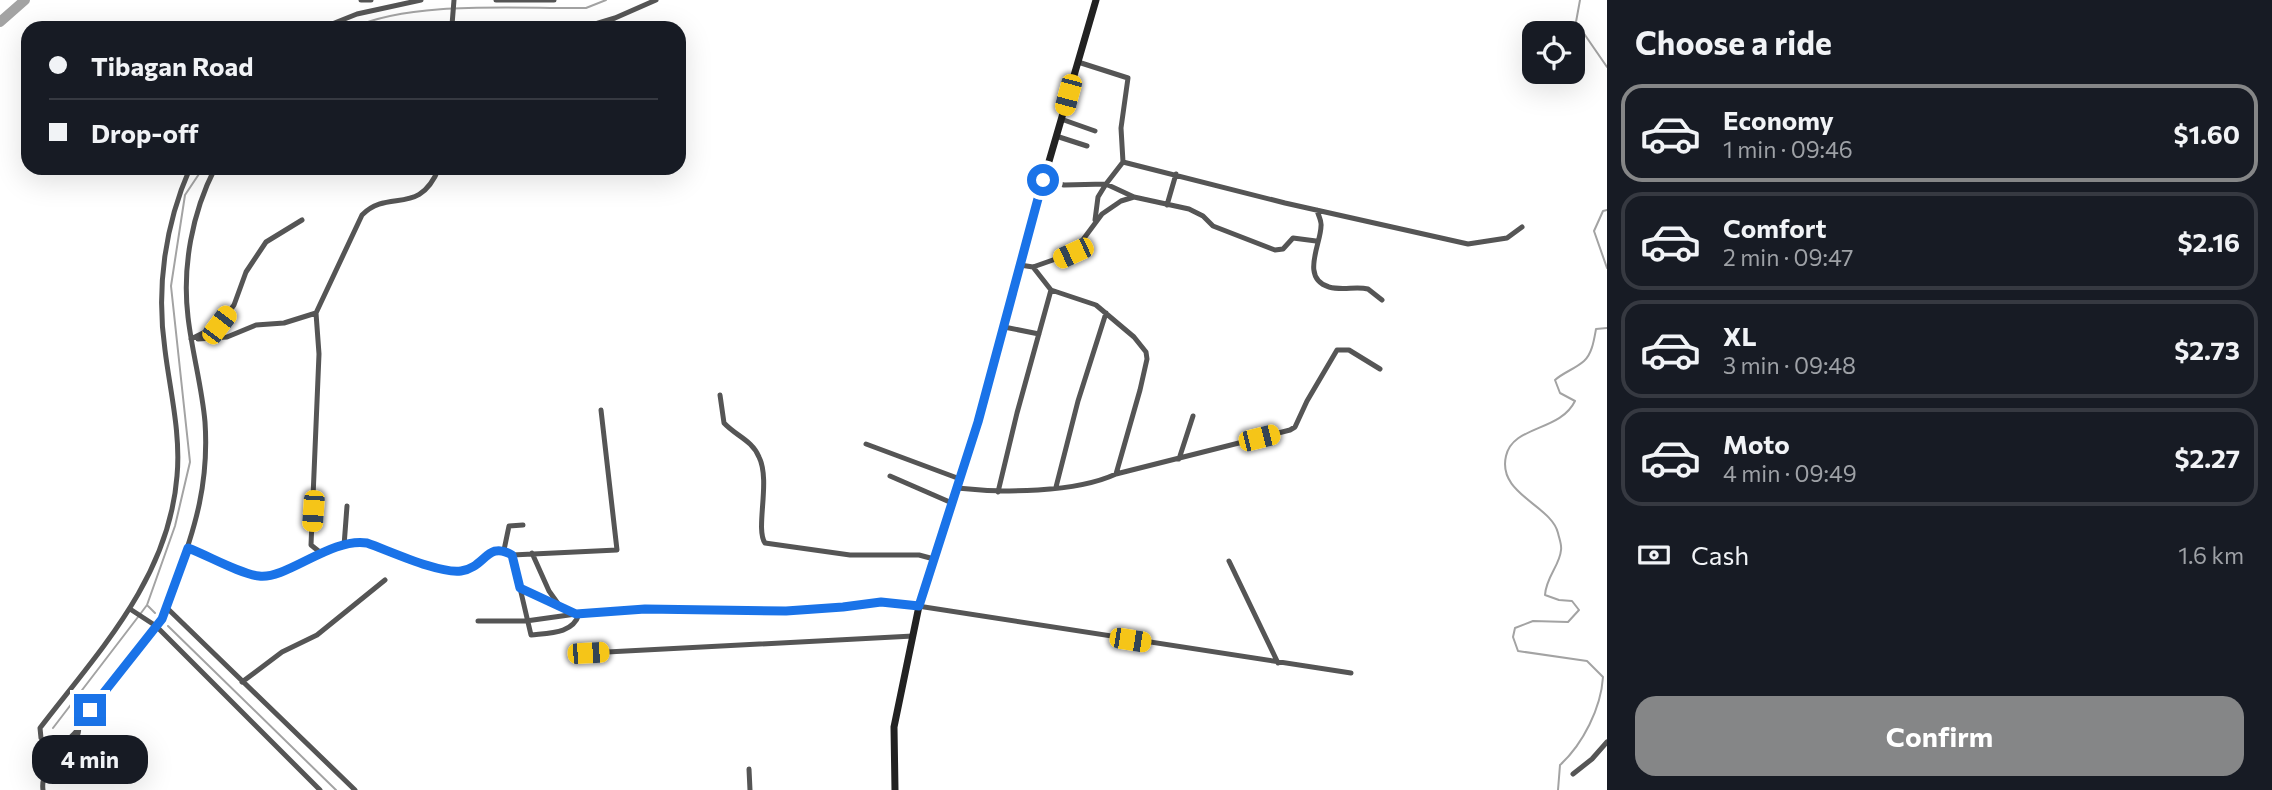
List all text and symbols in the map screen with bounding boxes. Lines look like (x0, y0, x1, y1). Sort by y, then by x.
map controls (1522, 21, 1585, 84)
button: locate (1522, 21, 1585, 84)
text: Choose a ride (1635, 22, 1832, 62)
text: Tibagan Road (91, 50, 254, 81)
car (1053, 72, 1084, 118)
icon: car (1639, 102, 1702, 165)
text: Economy (1723, 104, 1834, 135)
text: Drop-off (91, 117, 198, 148)
text: $1.60 (2173, 118, 2240, 149)
text: 1 min · 09:46 (1723, 135, 1853, 163)
route start (1027, 164, 1059, 196)
icon: car (1639, 210, 1702, 273)
text: Comfort (1723, 212, 1826, 243)
text: $2.16 (2178, 226, 2240, 257)
car (1050, 235, 1097, 271)
text: 2 min · 09:47 (1723, 243, 1853, 271)
car (198, 302, 241, 348)
icon: car (1639, 318, 1702, 381)
text: XL (1723, 320, 1757, 351)
text: $2.73 (2174, 334, 2240, 365)
text: 3 min · 09:48 (1723, 351, 1856, 379)
car (1237, 423, 1282, 453)
icon: car (1639, 426, 1702, 489)
text: Moto (1723, 428, 1790, 459)
text: $2.27 (2174, 442, 2240, 473)
text: 4 min · 09:49 (1723, 459, 1857, 487)
car (302, 489, 325, 533)
icon: cash (1635, 536, 1673, 574)
text: Cash (1691, 539, 1749, 570)
text: 1.6 km (2178, 541, 2244, 569)
car (1108, 626, 1153, 654)
car (567, 641, 610, 665)
route end (74, 694, 106, 726)
button: Confirm (1635, 696, 2244, 776)
callout: 4 min (32, 734, 148, 784)
text: 4 min (61, 745, 119, 773)

